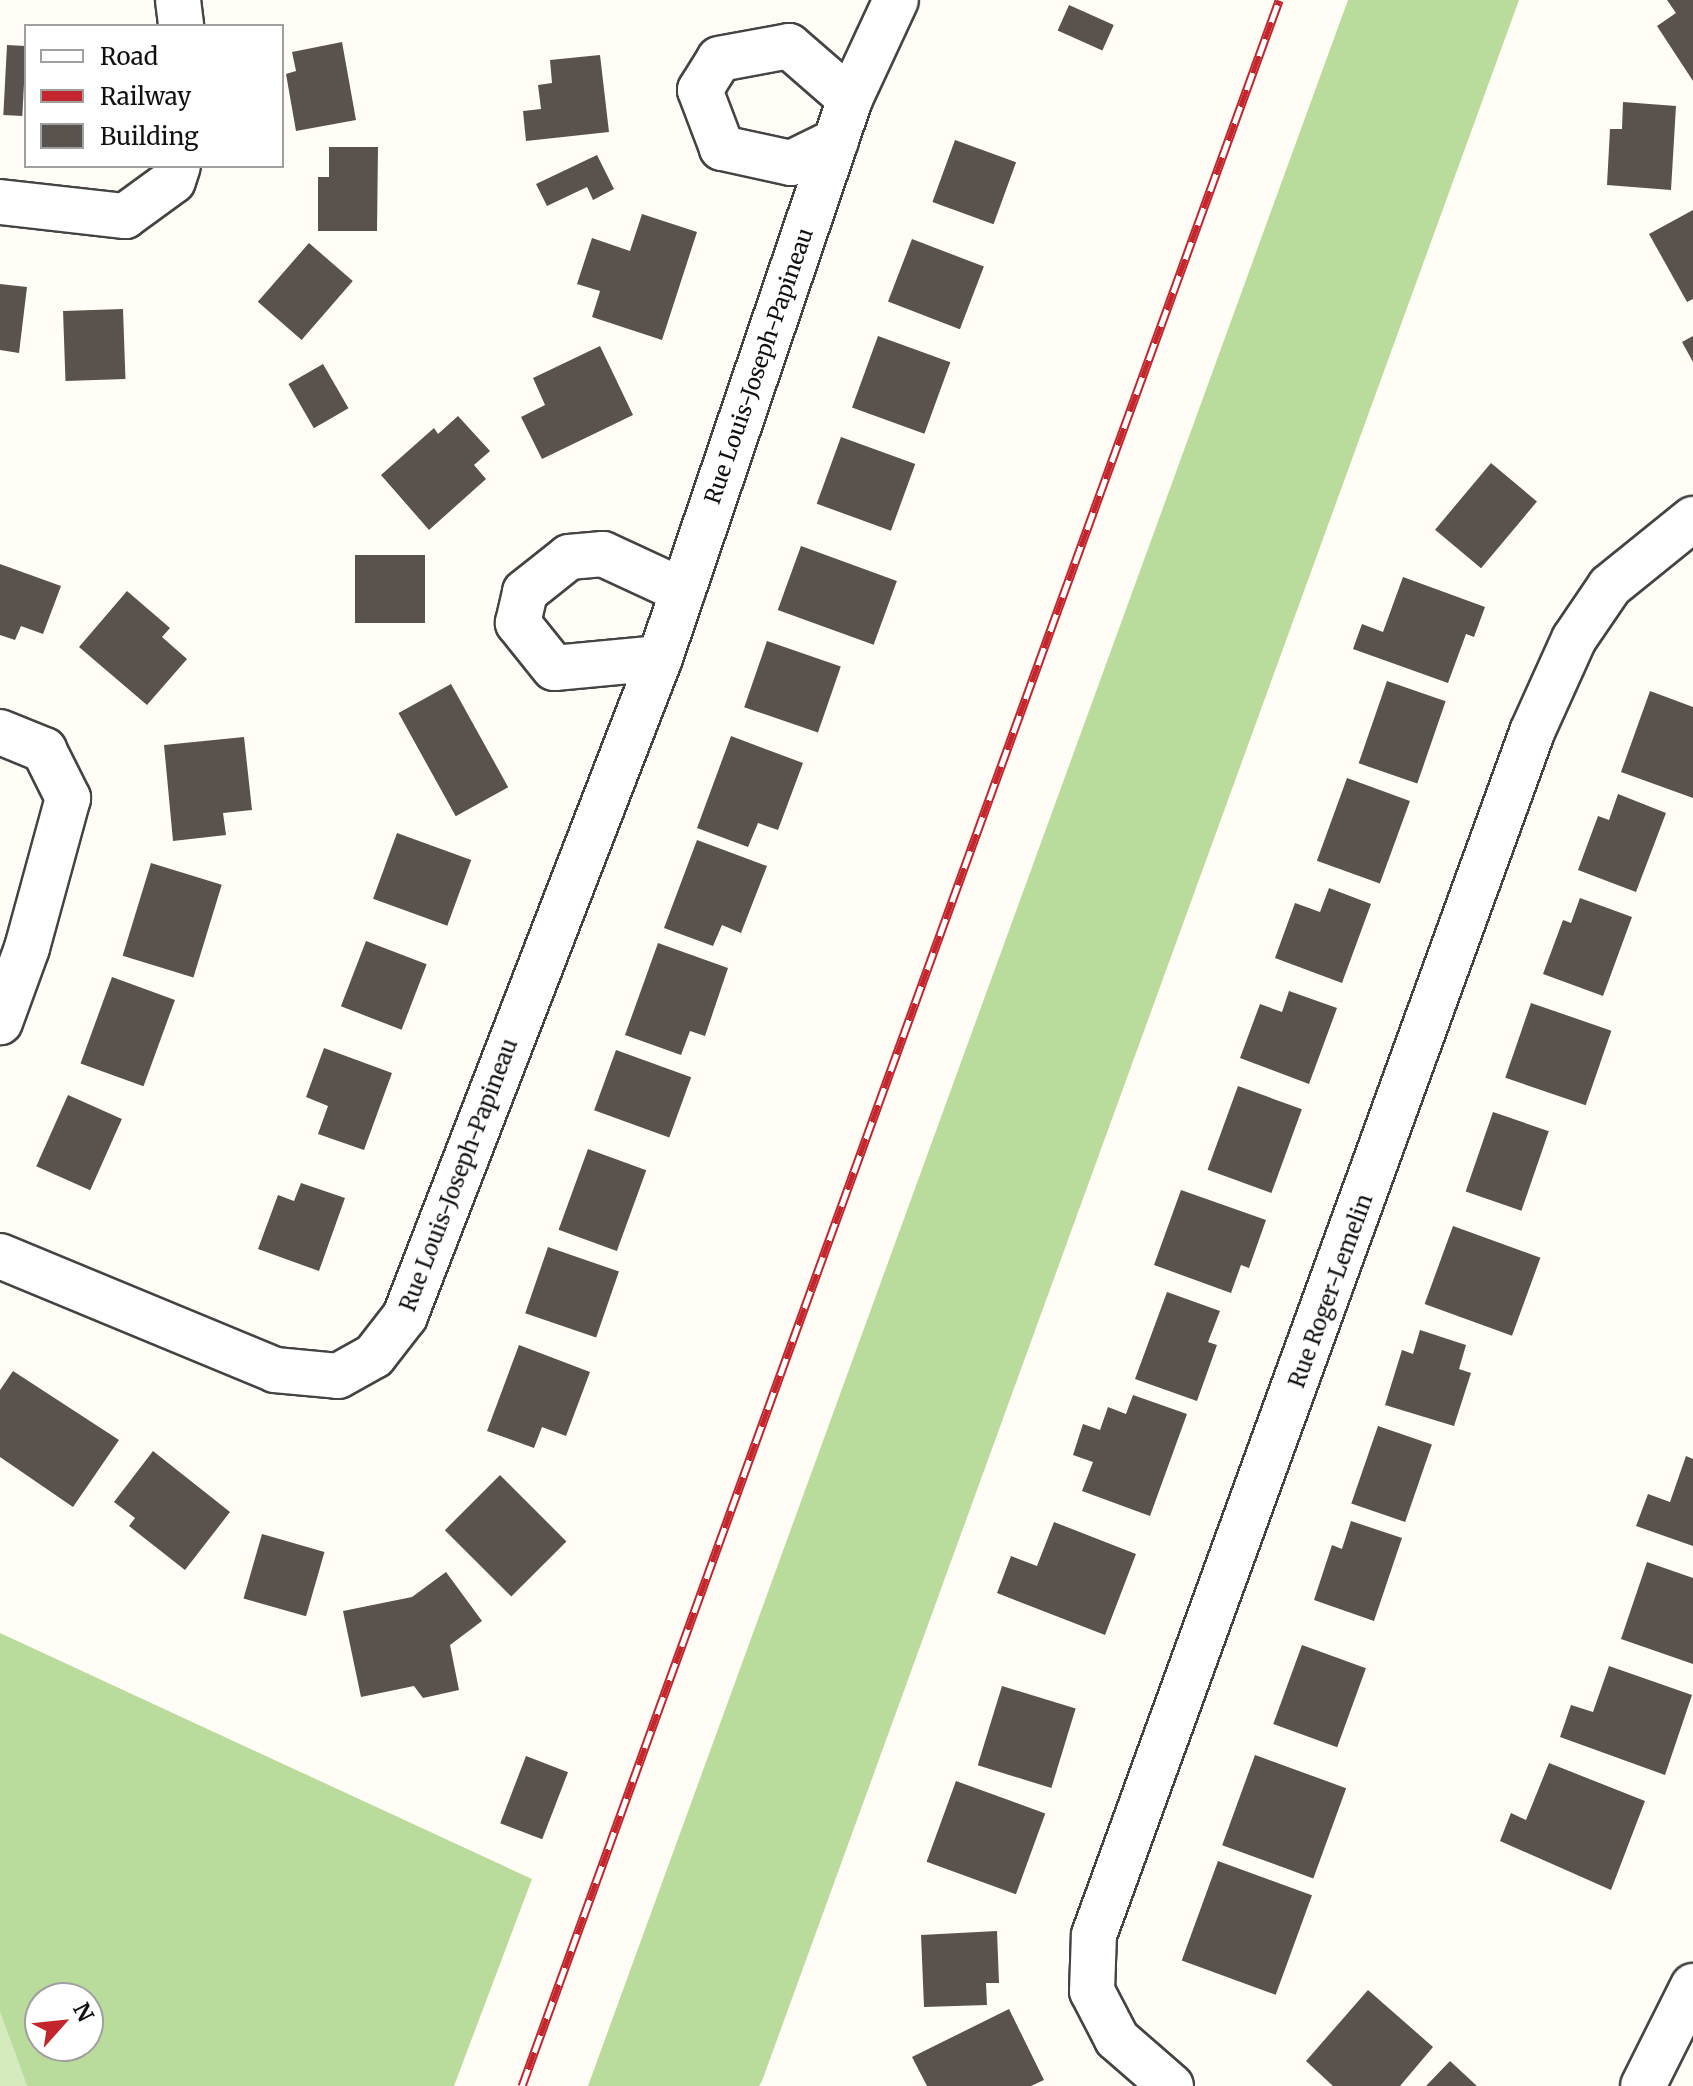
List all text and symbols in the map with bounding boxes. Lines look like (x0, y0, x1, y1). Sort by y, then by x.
legend (24, 24, 284, 168)
text: Road (100, 41, 158, 72)
text: Railway (100, 81, 191, 112)
text: Building (100, 121, 199, 152)
street label: Rue Louis-Joseph-Papineau (699, 225, 819, 507)
street label: Rue Louis-Joseph-Papineau (395, 1035, 523, 1315)
street label: Rue Roger-Lemelin (1284, 1191, 1378, 1391)
north arrow (24, 1982, 104, 2062)
text: N (67, 1998, 100, 2026)

